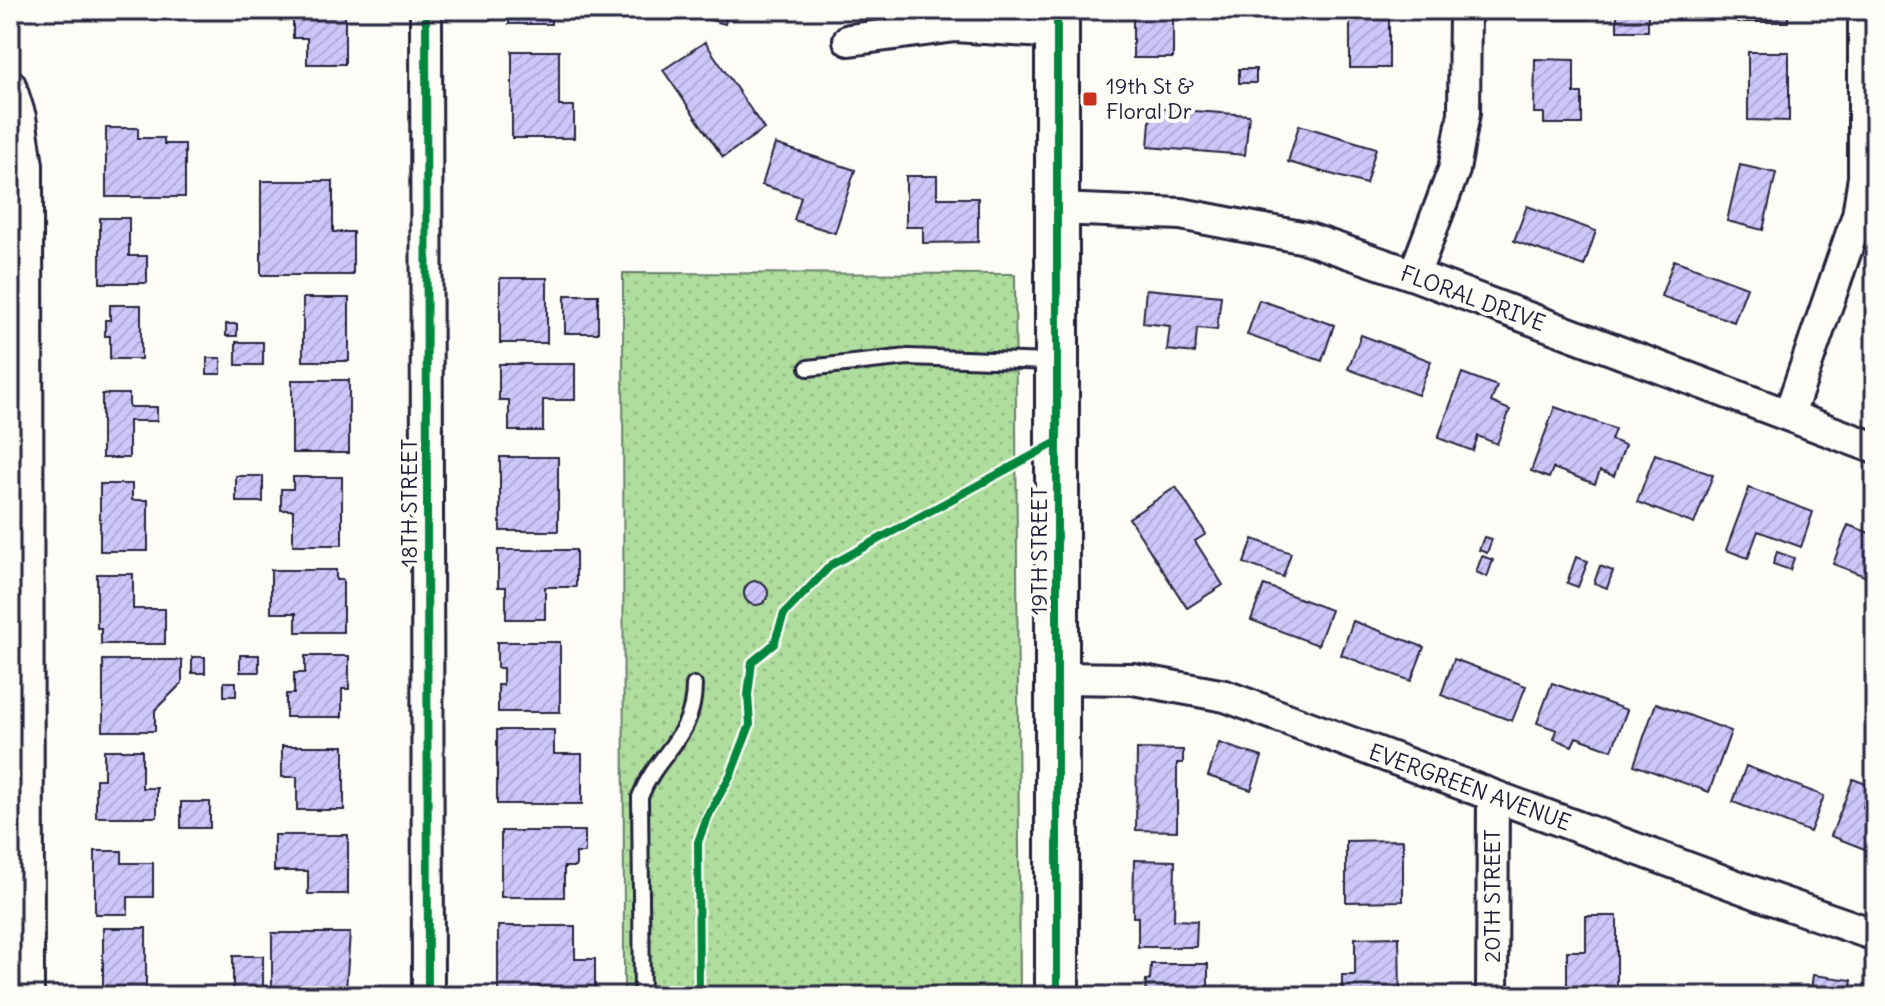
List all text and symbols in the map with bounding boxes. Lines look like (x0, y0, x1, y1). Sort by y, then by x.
place label: 19th St & Floral Dr (1106, 72, 1194, 125)
marker: 19th St & Floral Dr (1081, 90, 1099, 108)
street label: FLORAL DRIVE (1397, 259, 1549, 337)
street label: 18TH STREET (395, 439, 423, 567)
street label: 19TH STREET (1025, 487, 1053, 615)
street label: EVERGREEN AVENUE (1365, 737, 1575, 837)
street label: 20TH STREET (1478, 829, 1506, 963)

